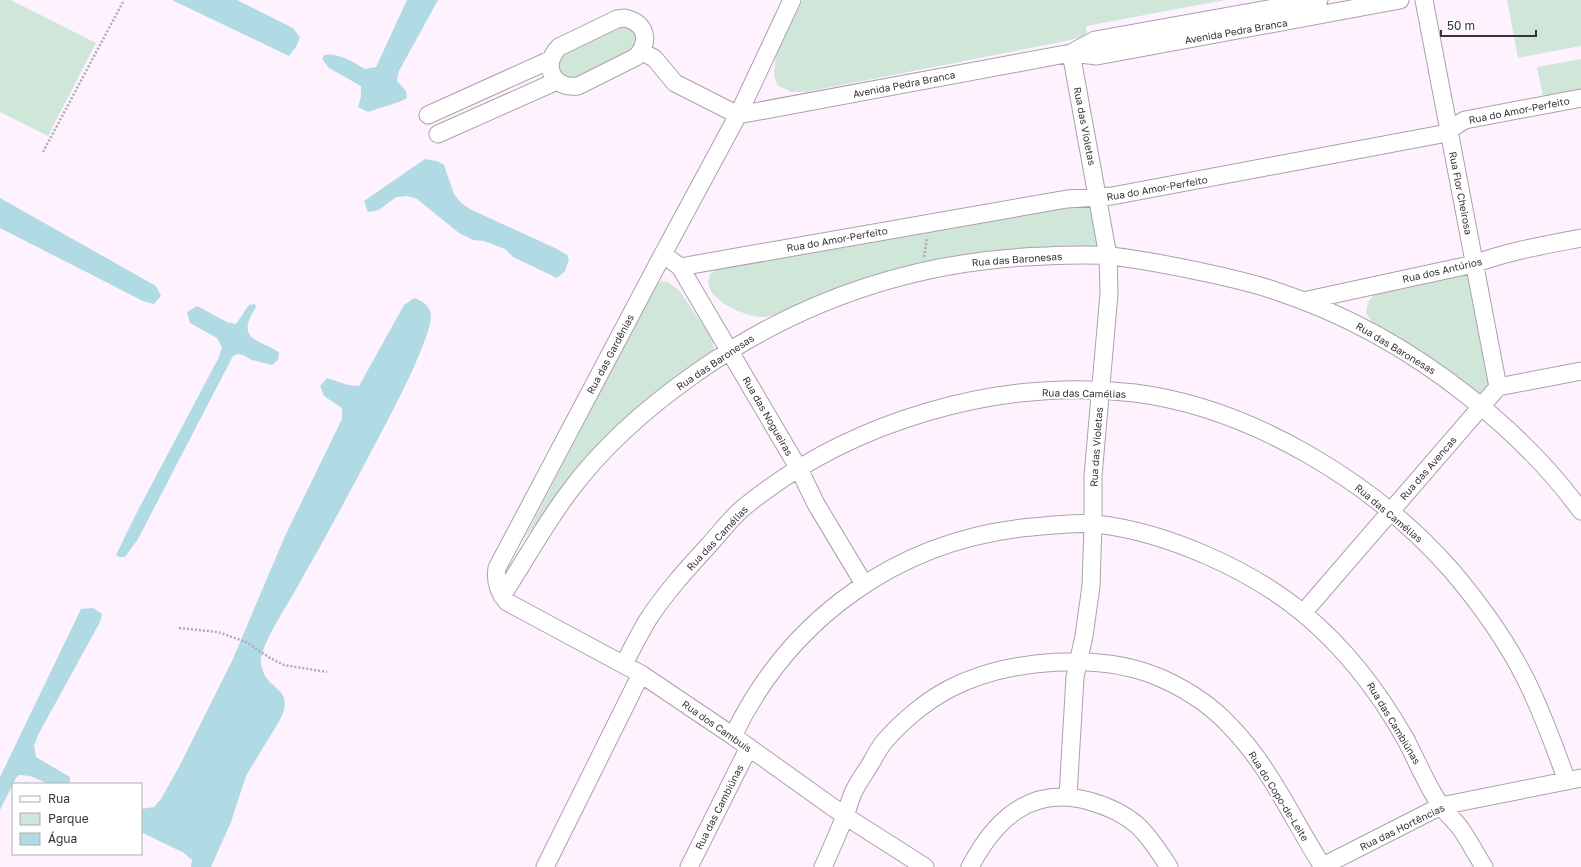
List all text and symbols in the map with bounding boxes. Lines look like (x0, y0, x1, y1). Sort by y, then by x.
scale bar (1441, 12, 1536, 38)
street label: Avenida Pedra Branca (1184, 16, 1288, 46)
text: 50 m (1447, 18, 1475, 33)
street label: Avenida Pedra Branca (852, 68, 956, 100)
street label: Rua das Violetas (1072, 86, 1098, 166)
street label: Rua do Amor-Perfeito (1468, 94, 1570, 126)
street label: Rua Flor Cheirosa (1447, 150, 1475, 236)
street label: Rua do Amor-Perfeito (1105, 173, 1209, 203)
street label: Rua do Amor-Perfeito (785, 224, 889, 254)
street label: Rua das Baronesas (971, 250, 1063, 268)
street label: Rua dos Antúrios (1401, 255, 1483, 285)
street label: Rua das Gardênias (584, 312, 636, 396)
street label: Rua das Baronesas (1354, 319, 1438, 377)
street label: Rua das Baronesas (674, 332, 756, 392)
street label: Rua das Nogueiras (740, 374, 796, 458)
street label: Rua das Camélias (1042, 386, 1126, 400)
street label: Rua das Violetas (1087, 407, 1105, 487)
street label: Rua das Avencas (1397, 434, 1459, 502)
street label: Rua das Camélias (1353, 481, 1425, 545)
street label: Rua das Camélias (684, 503, 750, 573)
street label: Rua das Cambiúnas (1365, 680, 1423, 766)
street label: Rua dos Cambuís (680, 698, 754, 754)
street label: Rua do Copo-de-Leite (1246, 749, 1312, 843)
street label: Rua das Cambiúnas (692, 763, 746, 851)
legend (12, 783, 142, 855)
text: Rua (48, 791, 70, 806)
street label: Rua das Hortências (1358, 801, 1446, 853)
text: Parque (48, 811, 89, 826)
text: Água (48, 831, 77, 846)

